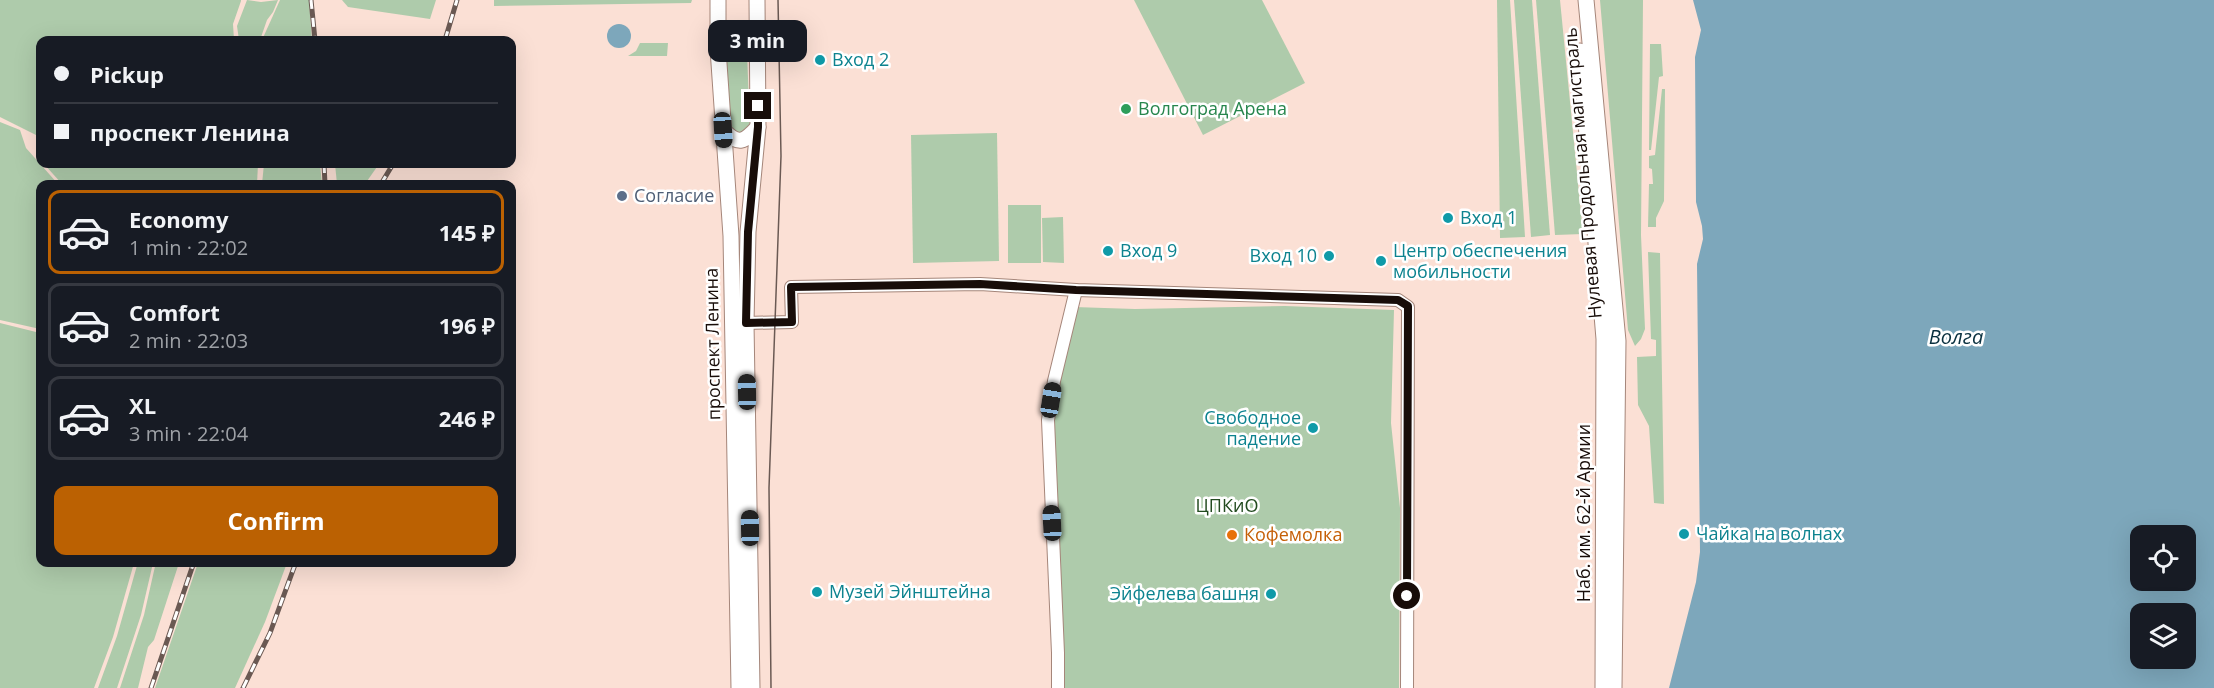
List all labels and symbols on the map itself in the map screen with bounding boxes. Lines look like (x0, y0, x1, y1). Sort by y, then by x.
callout: 3 min (708, 19, 807, 61)
street label: Нулевая Продольная магистраль (1557, 27, 1607, 320)
place label: Вход 2 (832, 47, 889, 71)
marker: Вход 2 (813, 53, 827, 67)
route end (744, 92, 771, 119)
place label: Волгоград Арена (1138, 96, 1287, 120)
marker: Волгоград Арена (1119, 102, 1133, 116)
car (713, 111, 733, 149)
place label: Согласие (634, 183, 714, 207)
marker: Согласие (615, 189, 629, 203)
place label: Вход 1 (1460, 205, 1517, 229)
marker: Вход 1 (1441, 211, 1455, 225)
place label: Вход 9 (1120, 238, 1177, 262)
place label: Центр обеспечения мобильности (1393, 238, 1567, 283)
place label: Вход 10 (1250, 243, 1317, 267)
marker: Вход 9 (1101, 244, 1115, 258)
marker: Вход 10 (1322, 249, 1336, 263)
marker: Центр обеспечения мобильности (1374, 254, 1388, 268)
street label: проспект Ленина (699, 268, 725, 420)
water label: Волга (1929, 323, 1983, 350)
car (738, 374, 756, 410)
car (1039, 381, 1063, 419)
place label: Свободное падение (1204, 405, 1301, 450)
marker: Свободное падение (1306, 421, 1320, 435)
street label: Наб. им. 62-й Армии (1571, 424, 1595, 602)
park label: ЦПКиО (1196, 493, 1258, 517)
car (1042, 505, 1062, 541)
car (741, 510, 759, 546)
place label: Чайка на волнах (1696, 521, 1843, 545)
place label: Кофемолка (1244, 522, 1342, 546)
marker: Чайка на волнах (1677, 527, 1691, 541)
marker: Кофемолка (1225, 528, 1239, 542)
place label: Музей Эйнштейна (829, 579, 991, 603)
place label: Эйфелева башня (1110, 581, 1259, 605)
route start (1393, 582, 1420, 609)
marker: Музей Эйнштейна (810, 585, 824, 599)
marker: Эйфелева башня (1264, 587, 1278, 601)

